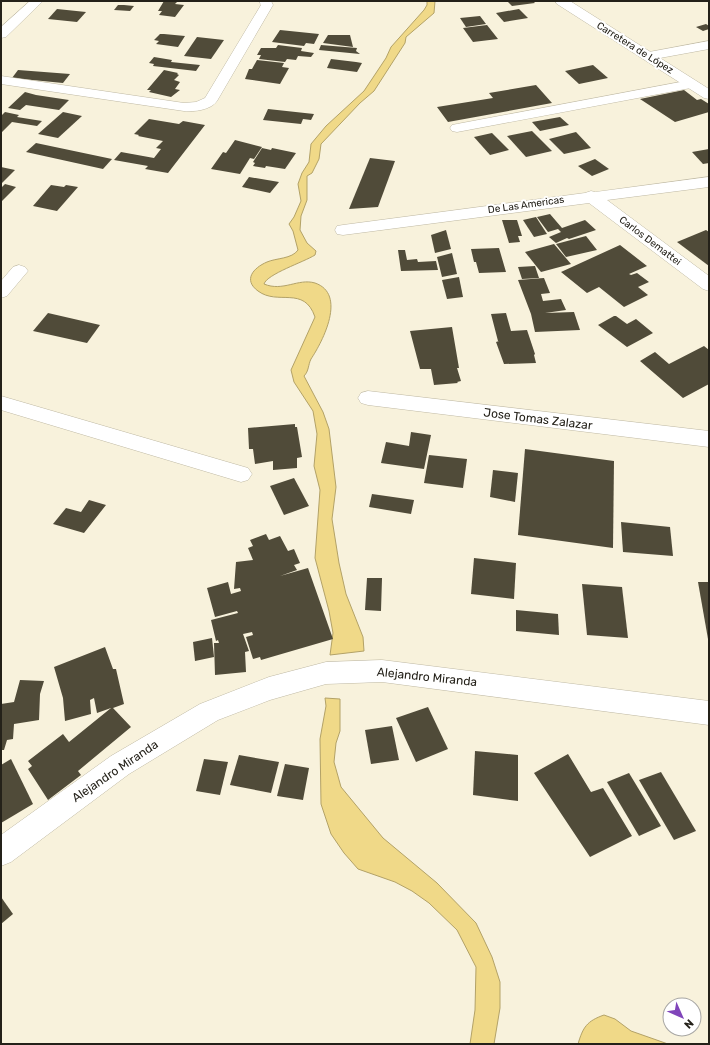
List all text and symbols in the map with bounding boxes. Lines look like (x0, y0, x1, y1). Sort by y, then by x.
street label: Carretera de López (594, 20, 676, 76)
street label: De Las Americas (487, 194, 565, 216)
street label: Carlos Demattei (617, 214, 683, 268)
street label: Jose Tomas Zalazar (483, 405, 594, 433)
street label: Alejandro Miranda (376, 665, 478, 689)
street label: Alejandro Miranda (69, 737, 161, 805)
north arrow (662, 997, 702, 1037)
text: N (681, 1016, 696, 1031)

